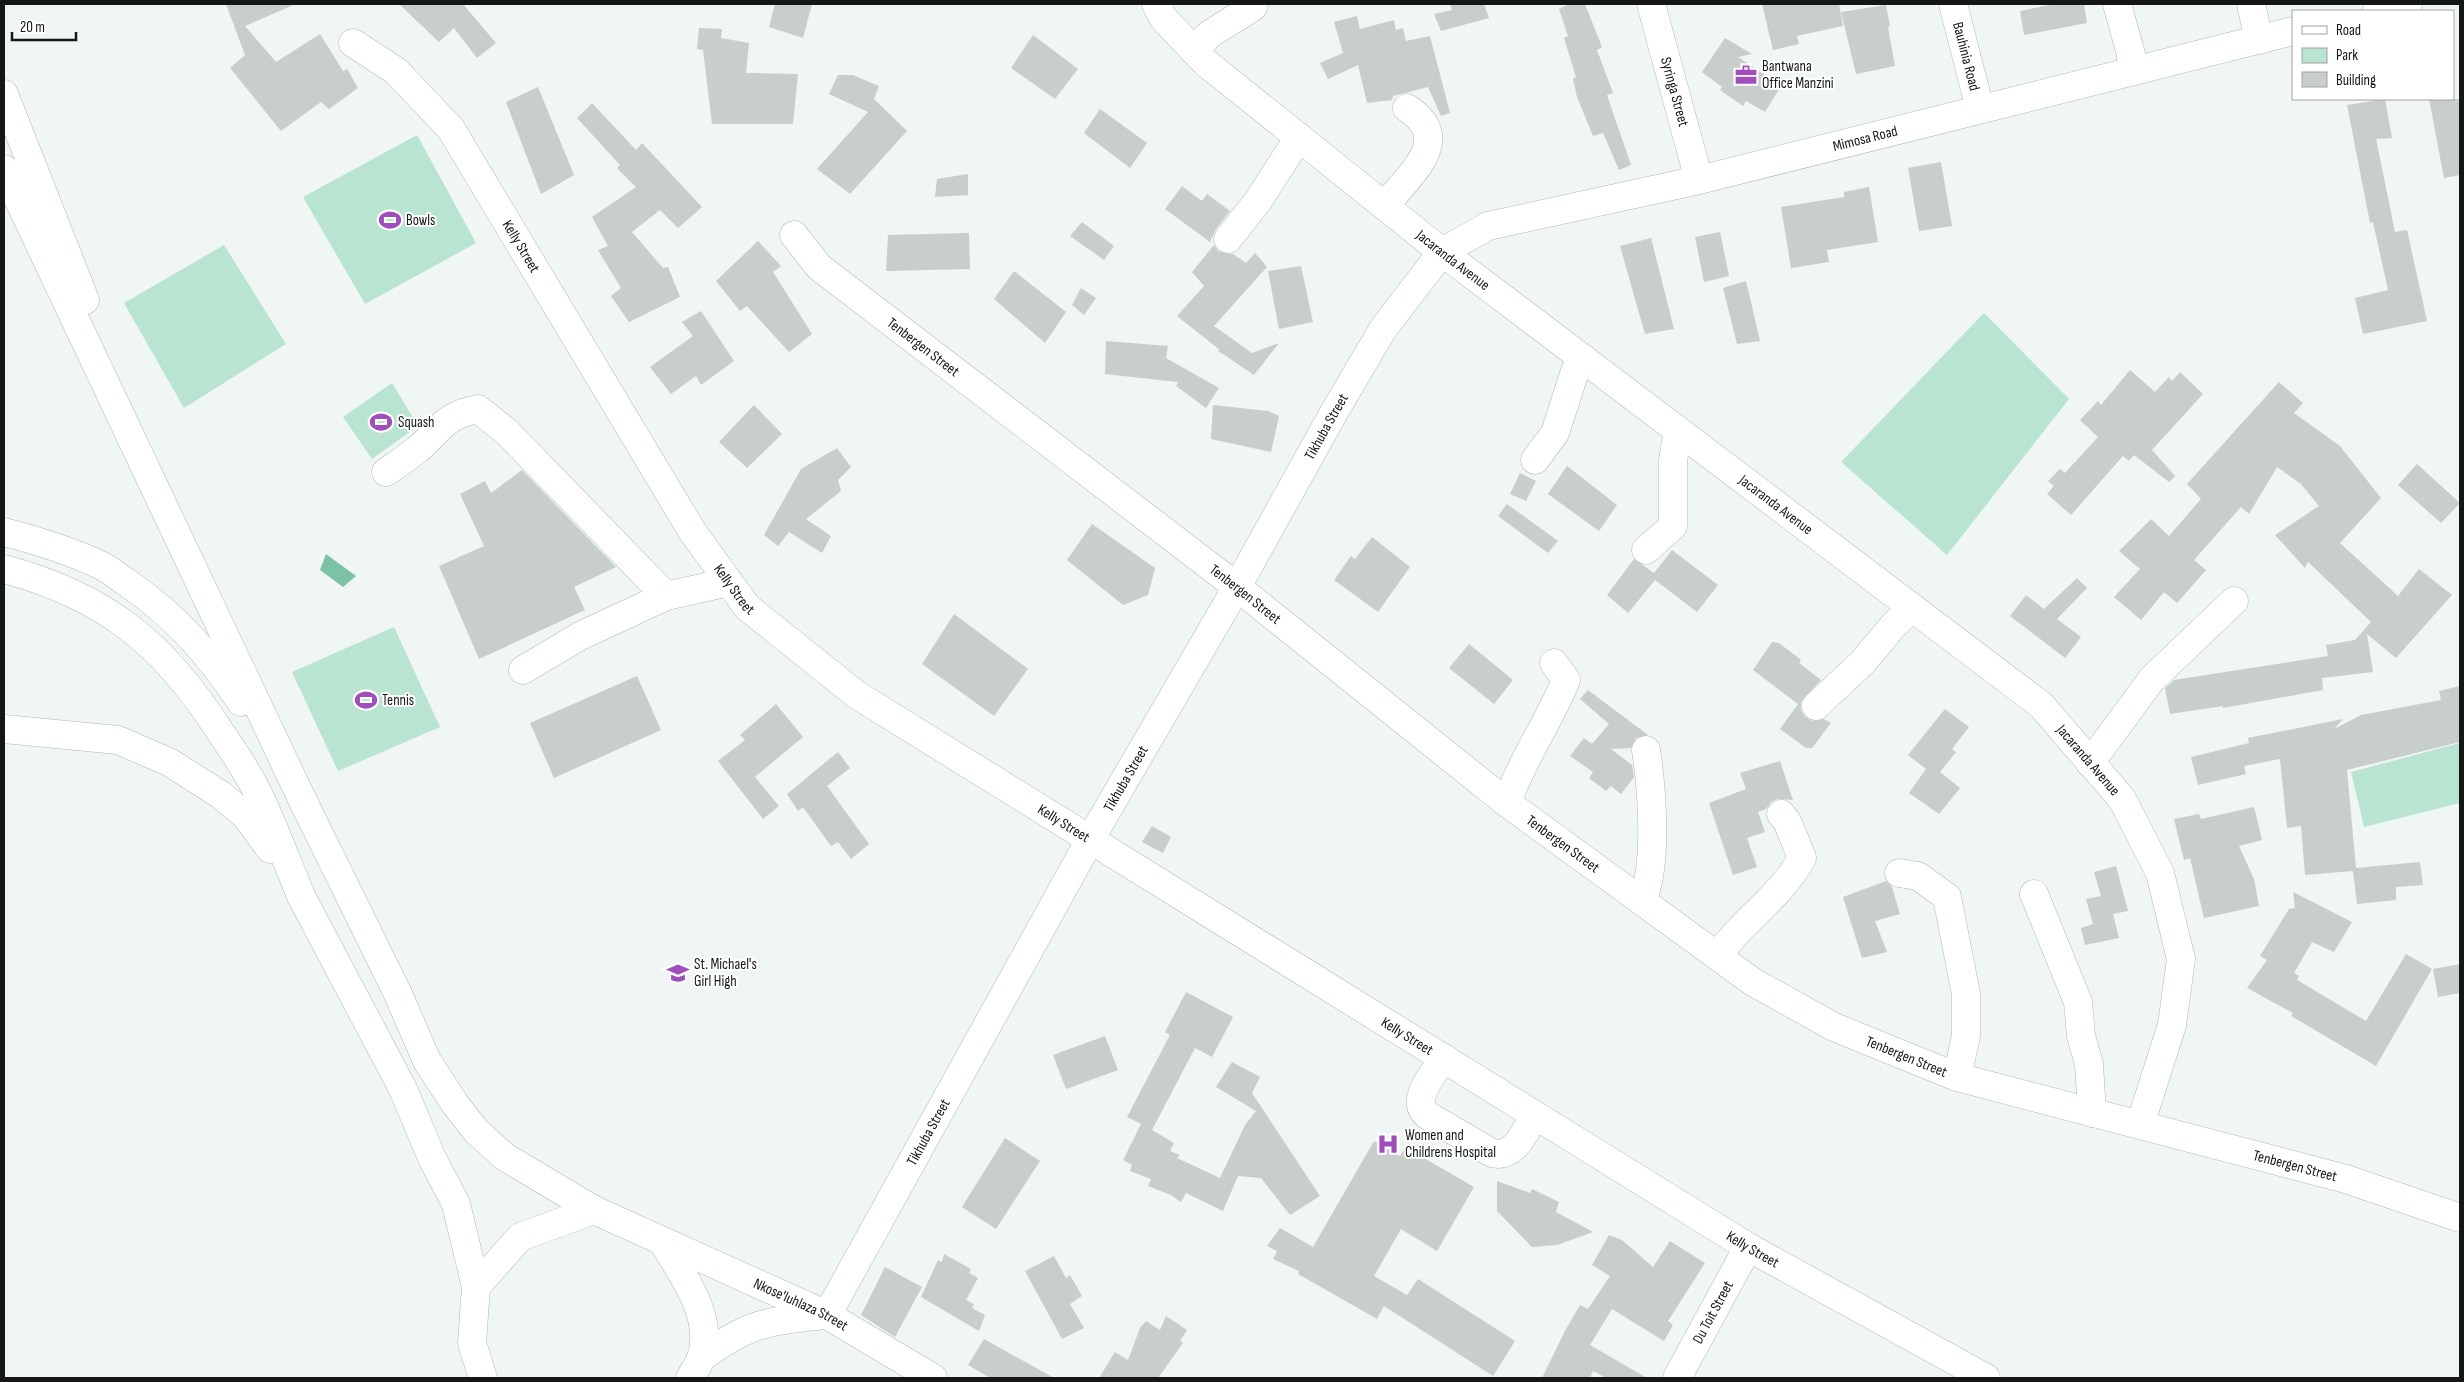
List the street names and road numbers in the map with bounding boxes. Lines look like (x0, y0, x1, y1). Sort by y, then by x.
street label: Bauhinia Road (1948, 20, 1984, 93)
street label: Syringa Street (1656, 55, 1693, 129)
street label: Mimosa Road (1831, 122, 1900, 156)
street label: Kelly Street (498, 217, 544, 277)
street label: Jacaranda Avenue (1411, 225, 1493, 295)
street label: Tenbergen Street (883, 314, 963, 381)
street label: Tikhuba Street (1300, 390, 1353, 464)
street label: Jacaranda Avenue (1734, 470, 1816, 539)
street label: Tenbergen Street (1205, 560, 1285, 629)
street label: Kelly Street (709, 561, 759, 620)
street label: Jacaranda Avenue (2052, 720, 2124, 800)
street label: Tikhuba Street (1099, 742, 1153, 815)
street label: Kelly Street (1034, 800, 1094, 847)
street label: Tenbergen Street (1522, 811, 1603, 877)
street label: Kelly Street (1377, 1013, 1437, 1060)
street label: Tenbergen Street (1863, 1032, 1950, 1082)
street label: Tikhuba Street (903, 1095, 955, 1169)
street label: Tenbergen Street (2251, 1146, 2339, 1186)
street label: Kelly Street (1723, 1227, 1783, 1272)
street label: Nkose'luhlaza Street (750, 1274, 852, 1336)
street label: Du Toit Street (1688, 1277, 1738, 1347)

